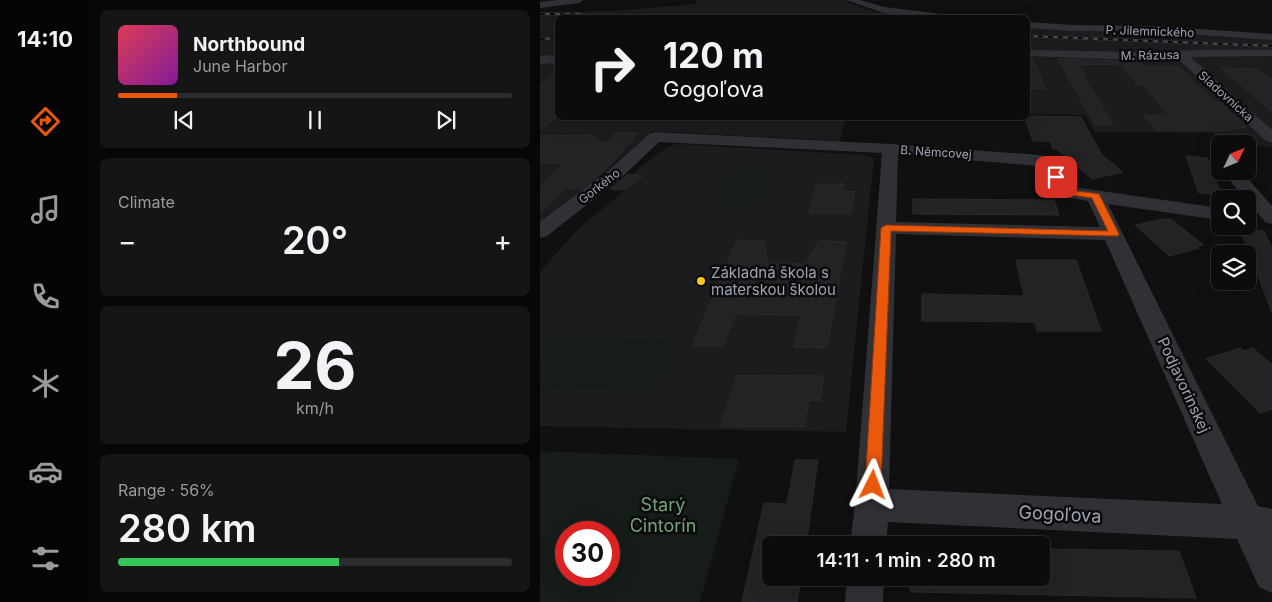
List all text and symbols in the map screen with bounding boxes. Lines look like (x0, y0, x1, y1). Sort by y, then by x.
street label: P. Jilemnického (1105, 22, 1195, 40)
text: 14:10 (17, 26, 73, 52)
text: Northbound (193, 33, 305, 56)
text: 120 m (663, 34, 764, 76)
icon: right (580, 35, 645, 100)
street label: M. Rázusa (1120, 47, 1180, 63)
text: June Harbor (193, 56, 287, 76)
street label: Sladovnícka (1195, 67, 1257, 125)
text: Gogoľova (663, 76, 764, 102)
icon: directions (28, 104, 63, 139)
icon: previous (170, 106, 198, 134)
icon: pause (301, 106, 329, 134)
icon: next (432, 106, 460, 134)
north arrow (1211, 135, 1256, 180)
map controls (1211, 135, 1256, 290)
street label: B. Němcovej (900, 142, 972, 162)
pin (1035, 156, 1077, 198)
icon: arrive (1042, 163, 1070, 191)
street label: Gorkého (575, 165, 623, 207)
button: search (1211, 190, 1256, 235)
icon: music (28, 192, 63, 227)
text: Climate (118, 192, 175, 212)
text: 20° (282, 217, 348, 263)
text: − (118, 224, 137, 258)
text: + (493, 224, 512, 258)
button: layers (1211, 245, 1256, 290)
place label: Základná škola s materskou školou (711, 263, 836, 299)
marker: Základná škola s materskou školou (695, 275, 707, 287)
icon: phone (28, 279, 63, 314)
text: 26 (273, 326, 357, 405)
street label: Podjavorinskej (1154, 334, 1214, 436)
icon: climate (28, 366, 63, 401)
text: km/h (296, 398, 334, 418)
icon: car (28, 454, 63, 489)
position arrow (846, 458, 898, 510)
text: Range · 56% (118, 480, 215, 500)
park label: Starý Cintorín (630, 494, 696, 536)
street label: Gogoľova (1018, 501, 1102, 527)
text: 280 km (118, 505, 257, 551)
speed limit sign: 30 (555, 521, 620, 586)
icon: filters (28, 541, 63, 576)
text: 14:11 · 1 min · 280 m (816, 549, 996, 572)

